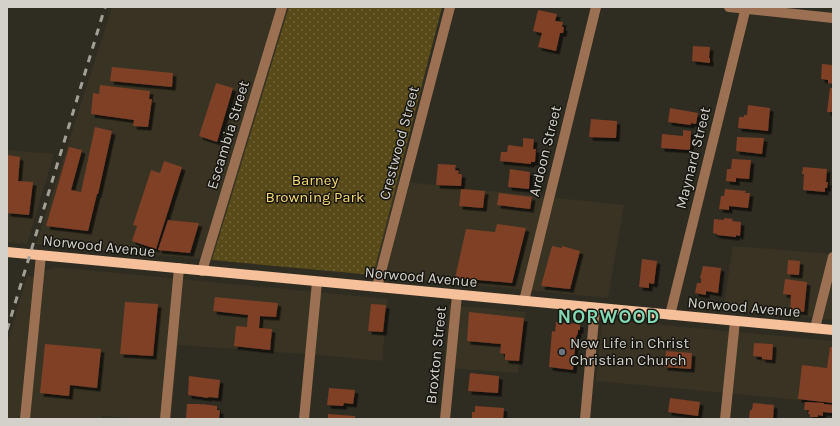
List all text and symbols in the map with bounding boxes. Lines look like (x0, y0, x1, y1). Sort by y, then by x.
street label: Escambia Street (203, 78, 253, 192)
street label: Crestwood Street (375, 84, 423, 202)
street label: Ardoon Street (525, 103, 565, 198)
street label: Maynard Street (672, 105, 714, 211)
park label: Barney Browning Park (266, 171, 364, 206)
street label: Norwood Avenue (42, 231, 156, 261)
street label: Norwood Avenue (364, 263, 478, 291)
street label: Norwood Avenue (687, 293, 801, 321)
street label: Broxton Street (422, 305, 450, 405)
district label: NORWOOD (558, 306, 660, 328)
place label: New Life in Christ Christian Church (570, 334, 689, 369)
marker: New Life in Christ Christian Church (557, 347, 567, 357)

